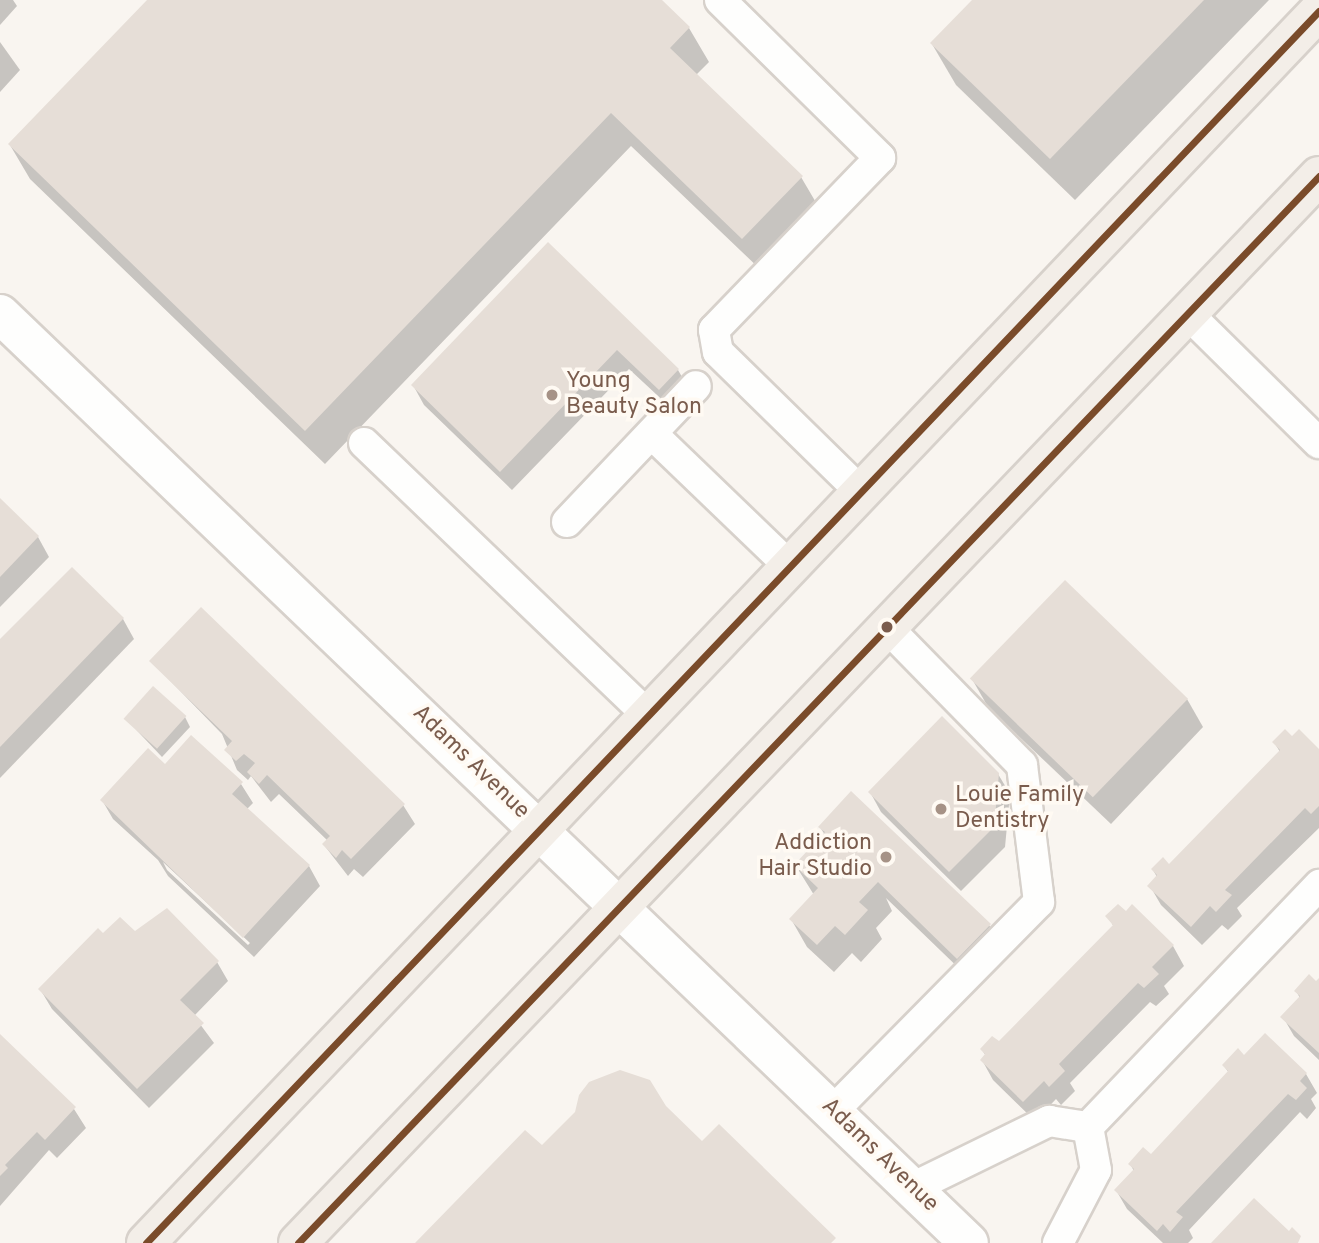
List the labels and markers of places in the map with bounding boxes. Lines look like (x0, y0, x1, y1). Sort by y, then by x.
place label: Young Beauty Salon (566, 368, 702, 422)
marker: Young Beauty Salon (544, 387, 560, 403)
unlabelled marker (880, 620, 894, 634)
place label: Louie Family Dentistry (955, 782, 1084, 836)
marker: Louie Family Dentistry (933, 801, 949, 817)
place label: Addiction Hair Studio (758, 830, 872, 884)
marker: Addiction Hair Studio (878, 849, 894, 865)

